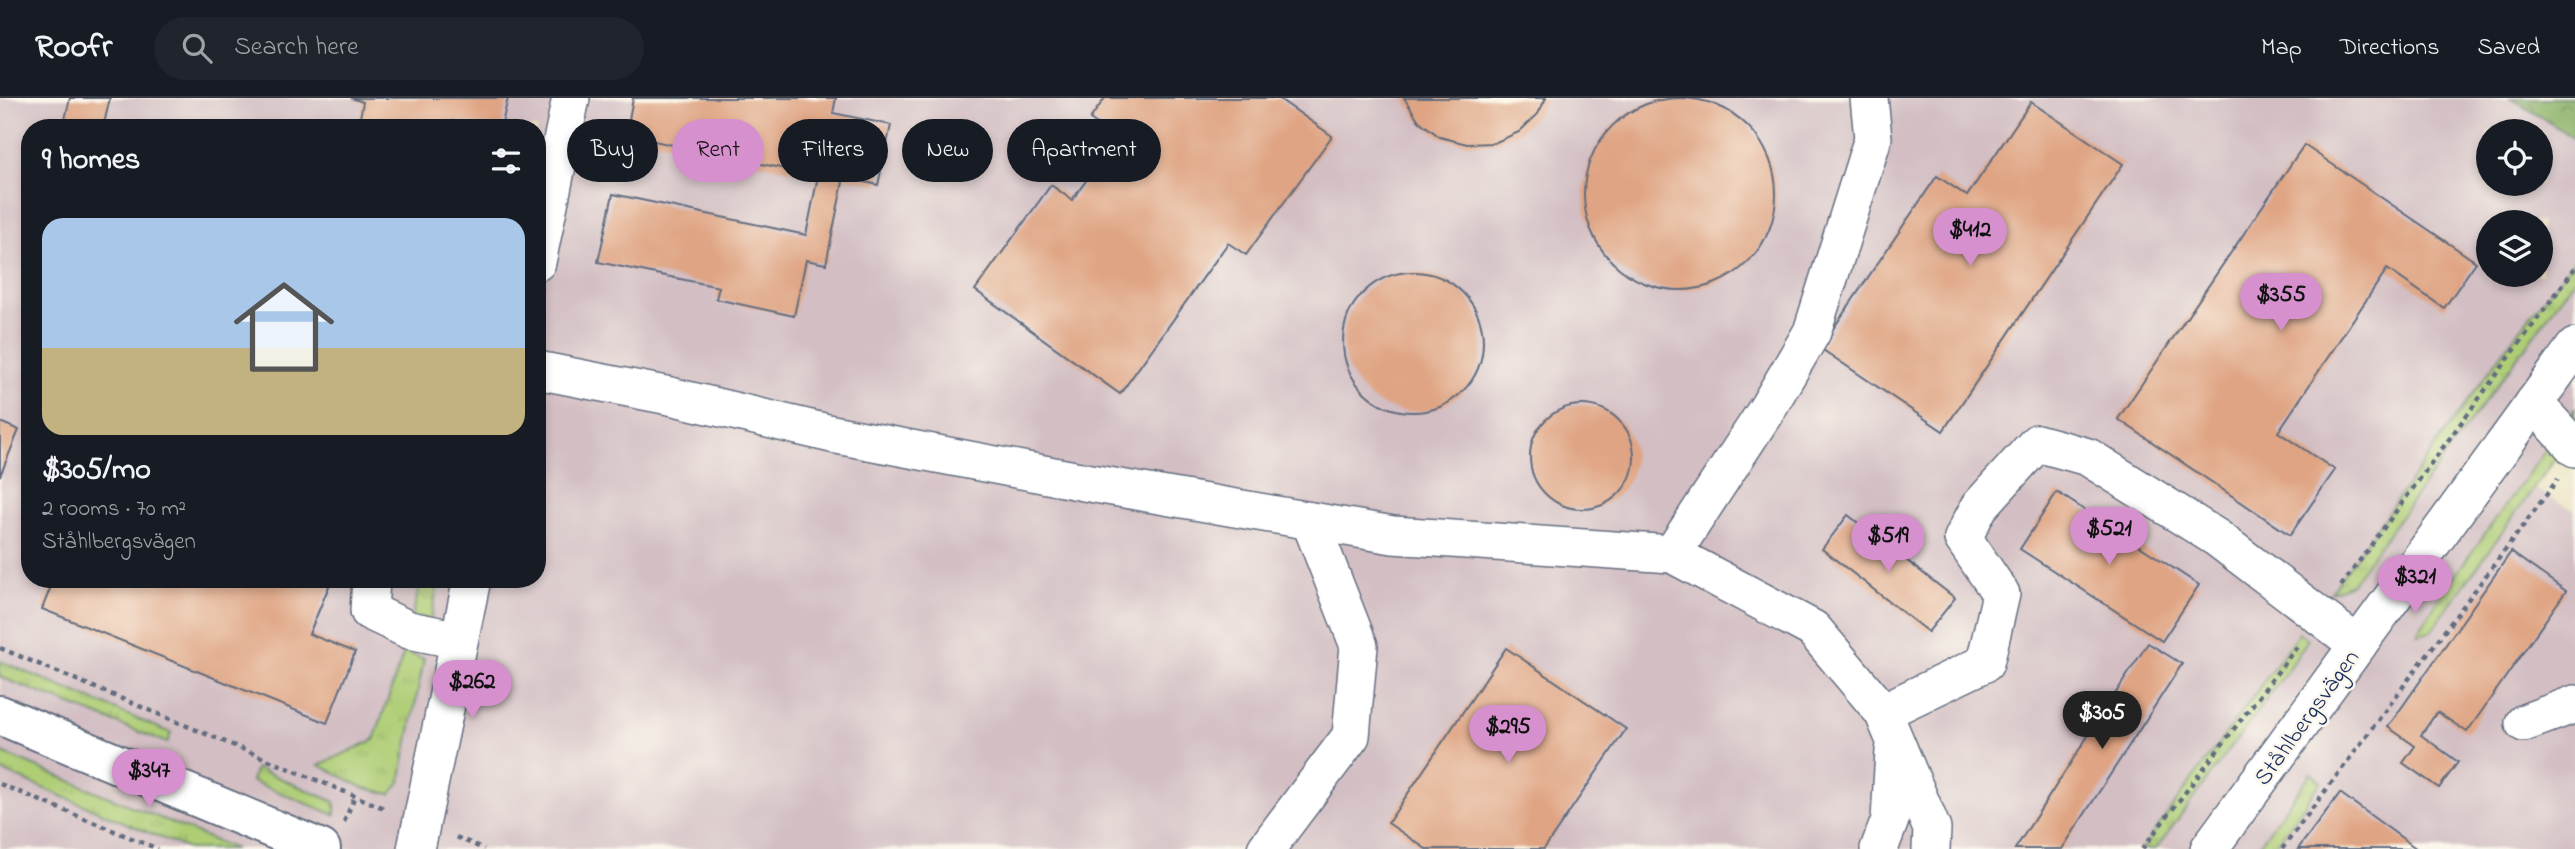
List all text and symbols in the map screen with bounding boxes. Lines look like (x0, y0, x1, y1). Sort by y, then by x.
search box (154, 17, 644, 80)
text: Roofr (35, 24, 112, 72)
icon: search (178, 29, 216, 67)
text: Search here (234, 29, 359, 67)
text: Map (2261, 31, 2302, 66)
text: Directions (2340, 31, 2439, 66)
text: Saved (2477, 31, 2540, 66)
chip: Buy (567, 119, 658, 182)
chip: Rent (672, 119, 764, 182)
chip: Filters (778, 119, 888, 182)
chip: New (902, 119, 993, 182)
chip: Apartment (1007, 119, 1161, 182)
map controls (2476, 119, 2553, 287)
button: locate (2476, 119, 2553, 196)
text: 9 homes (42, 139, 140, 183)
icon: filters (487, 142, 525, 180)
pin: $412 (1929, 208, 2011, 268)
button: layers (2476, 210, 2553, 287)
text: $412 (1949, 214, 1991, 247)
icon: home (221, 264, 347, 390)
pin: $355 (2240, 274, 2322, 333)
text: $355 (2256, 279, 2306, 312)
text: $305/mo (42, 449, 151, 493)
text: 2 rooms · 70 m² (42, 493, 186, 526)
pin: $521 (2068, 508, 2150, 567)
text: $521 (2086, 513, 2132, 546)
pin: $519 (1847, 514, 1929, 574)
text: $519 (1867, 520, 1909, 553)
text: Ståhlbergsvägen (42, 526, 196, 559)
pin: $321 (2374, 556, 2456, 615)
text: $321 (2394, 561, 2436, 594)
street label: Ståhlbergsvägen (2247, 643, 2369, 794)
pin: $262 (431, 660, 513, 720)
text: $262 (449, 666, 495, 699)
pin: $305 (2061, 692, 2143, 751)
text: $305 (2079, 697, 2125, 730)
pin: $295 (1467, 706, 1549, 765)
text: $295 (1485, 711, 1531, 744)
pin: $347 (108, 750, 190, 809)
text: $347 (128, 755, 170, 788)

